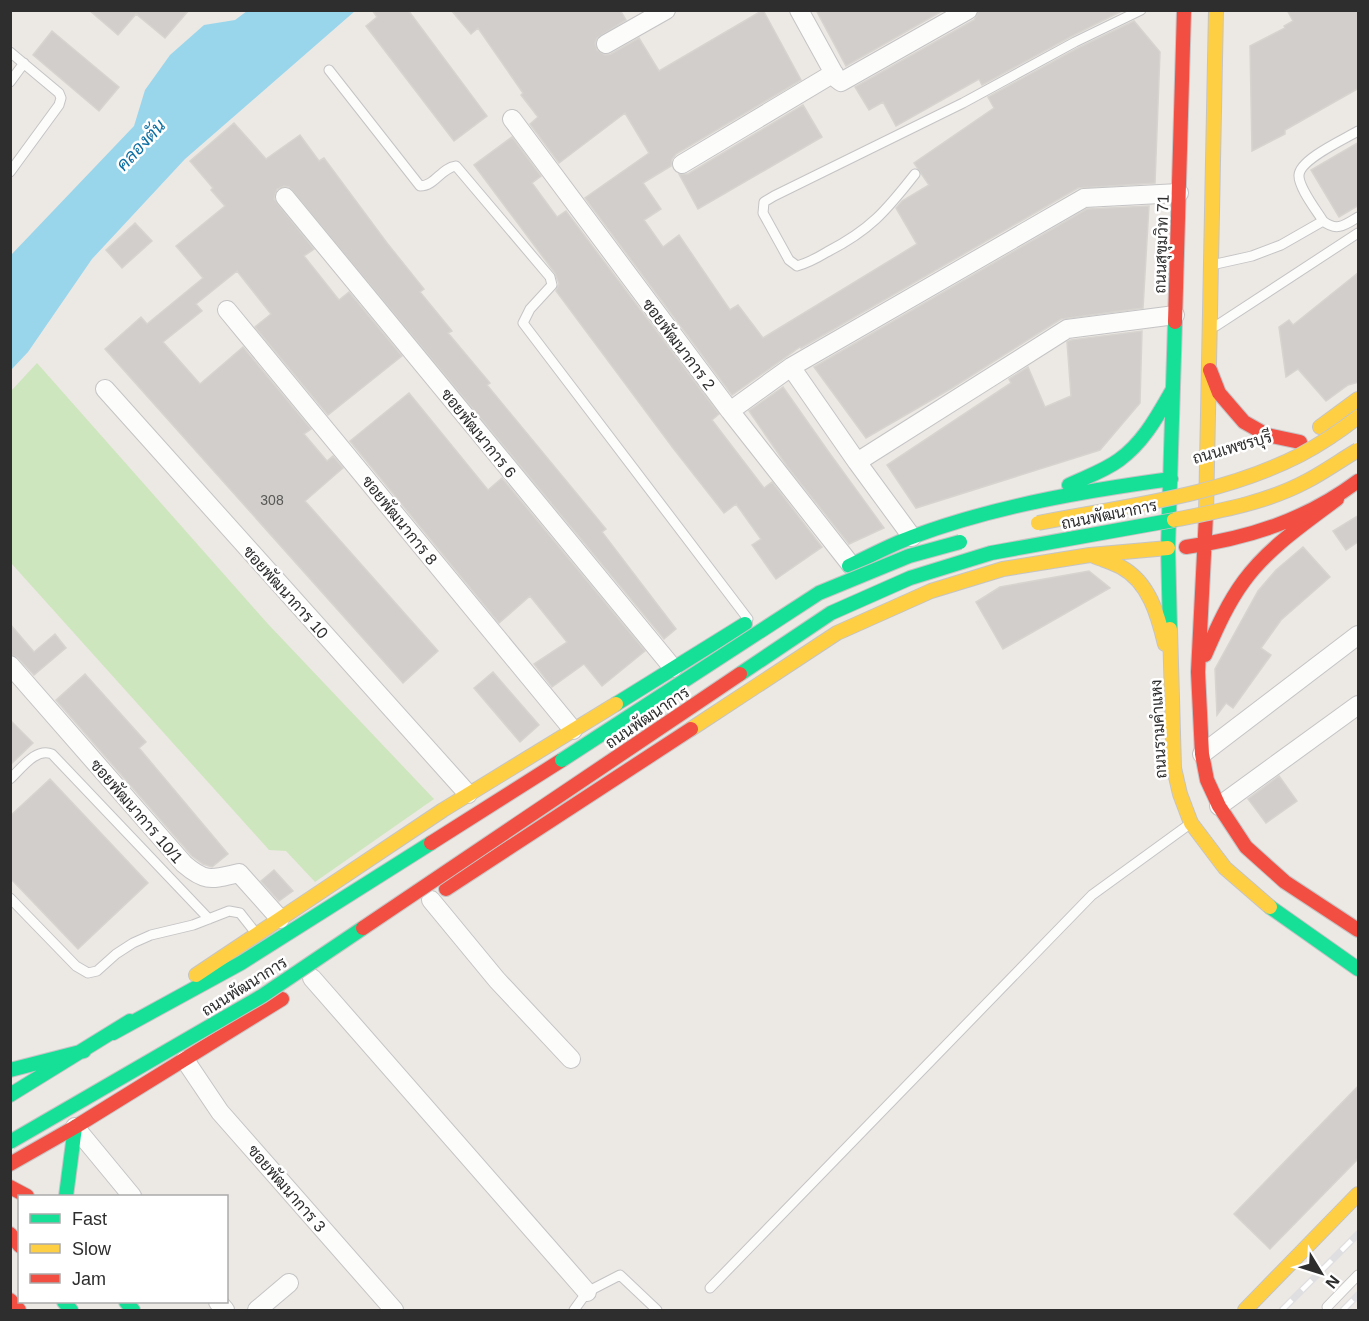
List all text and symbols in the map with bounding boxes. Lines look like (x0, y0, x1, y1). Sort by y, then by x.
water label: คลองตัน (112, 114, 170, 175)
street label: ถนนสุขุมวิท 71 (1150, 194, 1175, 294)
street label: ซอยพัฒนาการ 2 (639, 294, 720, 393)
street label: ซอยพัฒนาการ 6 (438, 384, 521, 481)
street label: ถนนเพชรบุรี (1190, 425, 1275, 470)
street label: ซอยพัฒนาการ 8 (359, 471, 442, 568)
house number: 308 (260, 492, 284, 508)
street label: ถนนพัฒนาการ (1059, 495, 1159, 532)
street label: ซอยพัฒนาการ 10 (240, 541, 333, 642)
street label: ถนนรามคำแหง (1146, 679, 1170, 779)
street label: ถนนพัฒนาการ (601, 681, 693, 752)
street label: ซอยพัฒนาการ 10/1 (87, 755, 188, 867)
street label: ถนนพัฒนาการ (197, 952, 290, 1019)
street label: ซอยพัฒนาการ 3 (244, 1140, 330, 1235)
legend (18, 1195, 228, 1303)
text: Fast (72, 1209, 107, 1229)
text: Slow (72, 1239, 112, 1259)
north arrow (1291, 1243, 1351, 1303)
text: Jam (72, 1269, 106, 1289)
text: N (1322, 1272, 1343, 1292)

